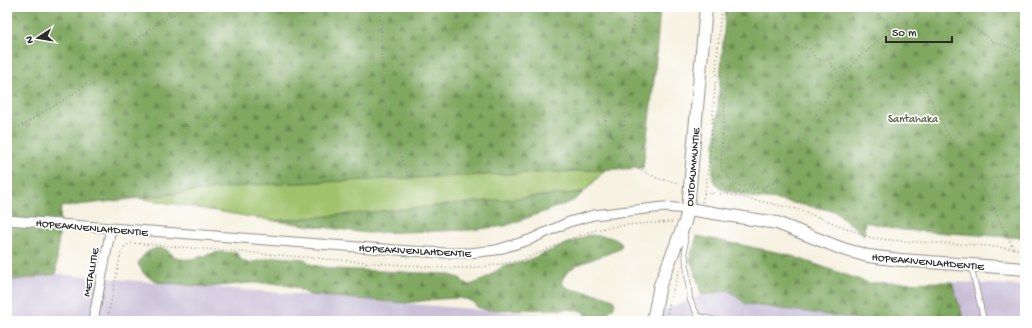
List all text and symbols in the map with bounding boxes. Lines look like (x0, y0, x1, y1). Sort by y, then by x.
north arrow (18, 18, 58, 58)
scale bar (886, 18, 952, 44)
text: 50 m (892, 27, 917, 41)
text: N (24, 35, 37, 44)
park label: Santahaka (888, 114, 939, 126)
street label: OUTOKUMMUNTIE (685, 126, 704, 207)
street label: HOPEAKIVENLAHDENTIE (35, 218, 150, 240)
street label: HOPEAKIVENLAHDENTIE (358, 243, 473, 261)
street label: METALLITIE (81, 246, 103, 298)
street label: HOPEAKIVENLAHDENTIE (871, 252, 986, 274)

